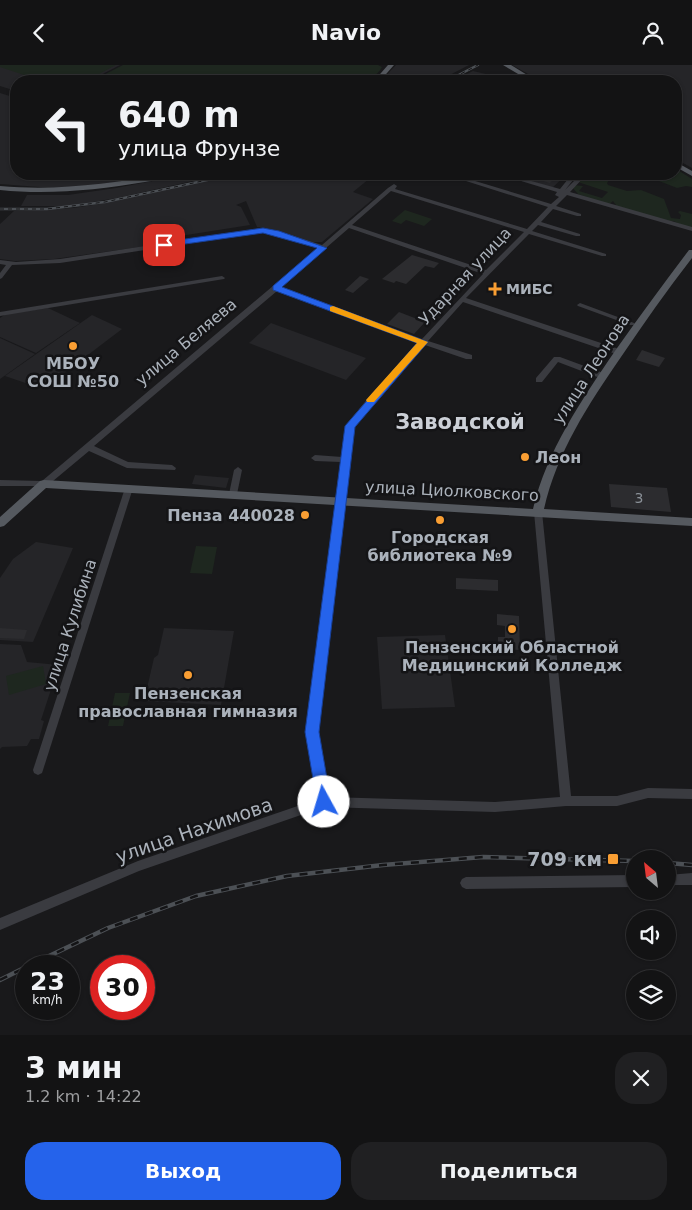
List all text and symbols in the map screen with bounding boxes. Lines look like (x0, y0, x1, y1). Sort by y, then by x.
icon: back (25, 19, 53, 47)
icon: person (639, 19, 667, 47)
text: Navio (311, 20, 381, 45)
icon: left (35, 95, 100, 160)
text: 640 m (118, 95, 240, 135)
text: улица Фрунзе (118, 136, 280, 161)
street label: Ударная улица (415, 223, 515, 329)
pin (143, 224, 185, 266)
icon: arrive (150, 231, 178, 259)
place label: МИБС (506, 281, 553, 297)
marker: МИБС (488, 282, 502, 296)
street label: улица Беляева (132, 294, 240, 390)
street label: улица Леонова (548, 311, 634, 427)
marker: МБОУ СОШ №50 (67, 340, 79, 352)
place label: МБОУ СОШ №50 (27, 354, 119, 391)
district label: Заводской (395, 410, 525, 434)
place label: Леон (535, 448, 581, 467)
marker: Леон (519, 451, 531, 463)
street label: улица Циолковского (365, 477, 539, 505)
house number: 3 (635, 490, 643, 506)
place label: Пенза 440028 (167, 506, 295, 525)
marker: Пенза 440028 (299, 509, 311, 521)
marker: Городская библиотека №9 (434, 514, 446, 526)
place label: Городская библиотека №9 (367, 528, 513, 565)
street label: улица Кулибина (40, 557, 100, 693)
marker: Пензенский Областной Медицинский Колледж (506, 623, 518, 635)
place label: Пензенский Областной Медицинский Колледж (402, 638, 622, 675)
marker: Пензенская православная гимназия (182, 669, 194, 681)
place label: Пензенская православная гимназия (78, 684, 298, 721)
position arrow (297, 775, 349, 827)
street label: улица Нахимова (113, 793, 275, 867)
place label: 709 км (527, 848, 602, 870)
north arrow (626, 850, 676, 900)
map controls (626, 850, 676, 1020)
marker: 709 км (606, 852, 620, 866)
button: sound (626, 910, 676, 960)
speed limit sign: 30 (90, 955, 155, 1020)
text: 23 (30, 967, 65, 996)
button: layers (626, 970, 676, 1020)
text: km/h (32, 993, 63, 1007)
text: 3 мин (25, 1050, 123, 1085)
button: close (615, 1052, 667, 1104)
text: 1.2 km · 14:22 (25, 1087, 142, 1106)
button: Выход (25, 1142, 341, 1200)
button: Поделиться (351, 1142, 667, 1200)

